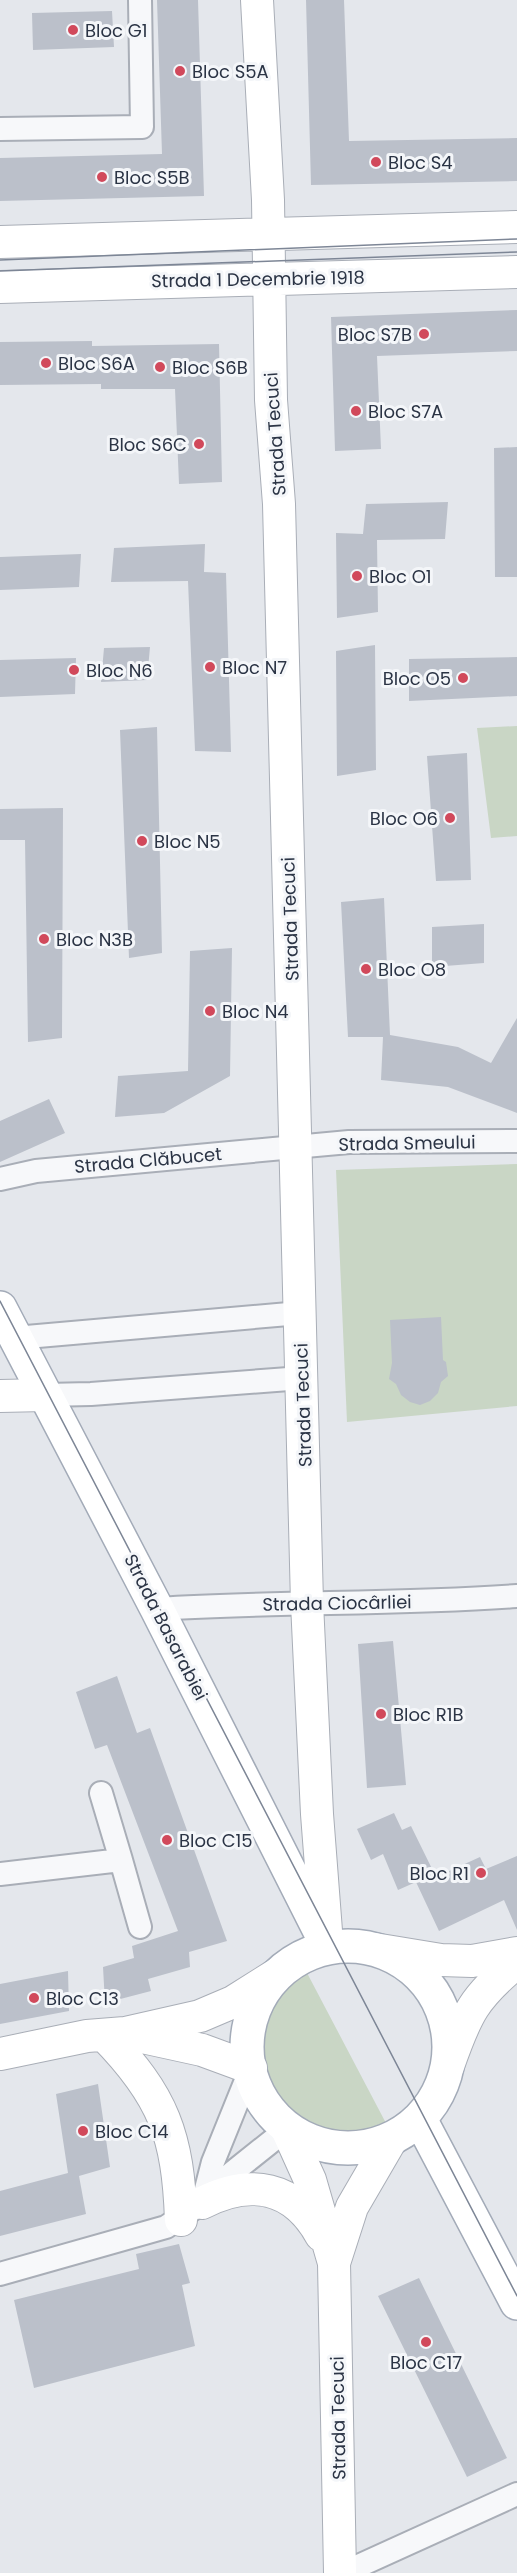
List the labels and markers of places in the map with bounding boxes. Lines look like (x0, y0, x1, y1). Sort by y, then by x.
place label: Bloc G1 (85, 18, 147, 43)
marker: Bloc G1 (66, 23, 80, 37)
place label: Bloc S5A (192, 59, 269, 84)
marker: Bloc S5A (173, 64, 187, 78)
place label: Bloc S4 (388, 150, 453, 175)
marker: Bloc S4 (369, 155, 383, 169)
place label: Bloc S5B (114, 165, 190, 190)
marker: Bloc S5B (95, 170, 109, 184)
place label: Bloc S7B (338, 322, 412, 347)
marker: Bloc S7B (417, 327, 431, 341)
place label: Bloc S6A (58, 351, 135, 376)
place label: Bloc S6B (172, 355, 248, 380)
marker: Bloc S6A (39, 356, 53, 370)
marker: Bloc S6B (153, 360, 167, 374)
place label: Bloc S7A (368, 399, 443, 424)
marker: Bloc S7A (349, 404, 363, 418)
place label: Bloc S6C (108, 432, 187, 457)
marker: Bloc S6C (192, 437, 206, 451)
place label: Bloc O1 (369, 564, 432, 589)
marker: Bloc O1 (350, 569, 364, 583)
place label: Bloc N7 (222, 655, 287, 680)
place label: Bloc N6 (86, 658, 153, 683)
marker: Bloc N7 (203, 660, 217, 674)
marker: Bloc N6 (67, 663, 81, 677)
place label: Bloc O5 (383, 666, 451, 691)
marker: Bloc O5 (456, 671, 470, 685)
place label: Bloc O6 (370, 806, 438, 831)
marker: Bloc O6 (443, 811, 457, 825)
place label: Bloc N5 (154, 829, 221, 854)
marker: Bloc N5 (135, 834, 149, 848)
place label: Bloc N3B (56, 927, 133, 952)
marker: Bloc N3B (37, 932, 51, 946)
place label: Bloc O8 (378, 957, 446, 982)
marker: Bloc O8 (359, 962, 373, 976)
place label: Bloc N4 (222, 999, 289, 1024)
marker: Bloc N4 (203, 1004, 217, 1018)
place label: Bloc R1B (393, 1702, 463, 1727)
marker: Bloc R1B (374, 1707, 388, 1721)
place label: Bloc C15 (179, 1828, 253, 1853)
marker: Bloc C15 (160, 1833, 174, 1847)
place label: Bloc R1 (410, 1861, 469, 1886)
marker: Bloc R1 (474, 1866, 488, 1880)
place label: Bloc C13 (46, 1986, 119, 2011)
marker: Bloc C13 (27, 1991, 41, 2005)
place label: Bloc C14 (95, 2119, 169, 2144)
marker: Bloc C14 (76, 2124, 90, 2138)
marker: Bloc C17 (419, 2335, 433, 2349)
place label: Bloc C17 (390, 2350, 462, 2375)

